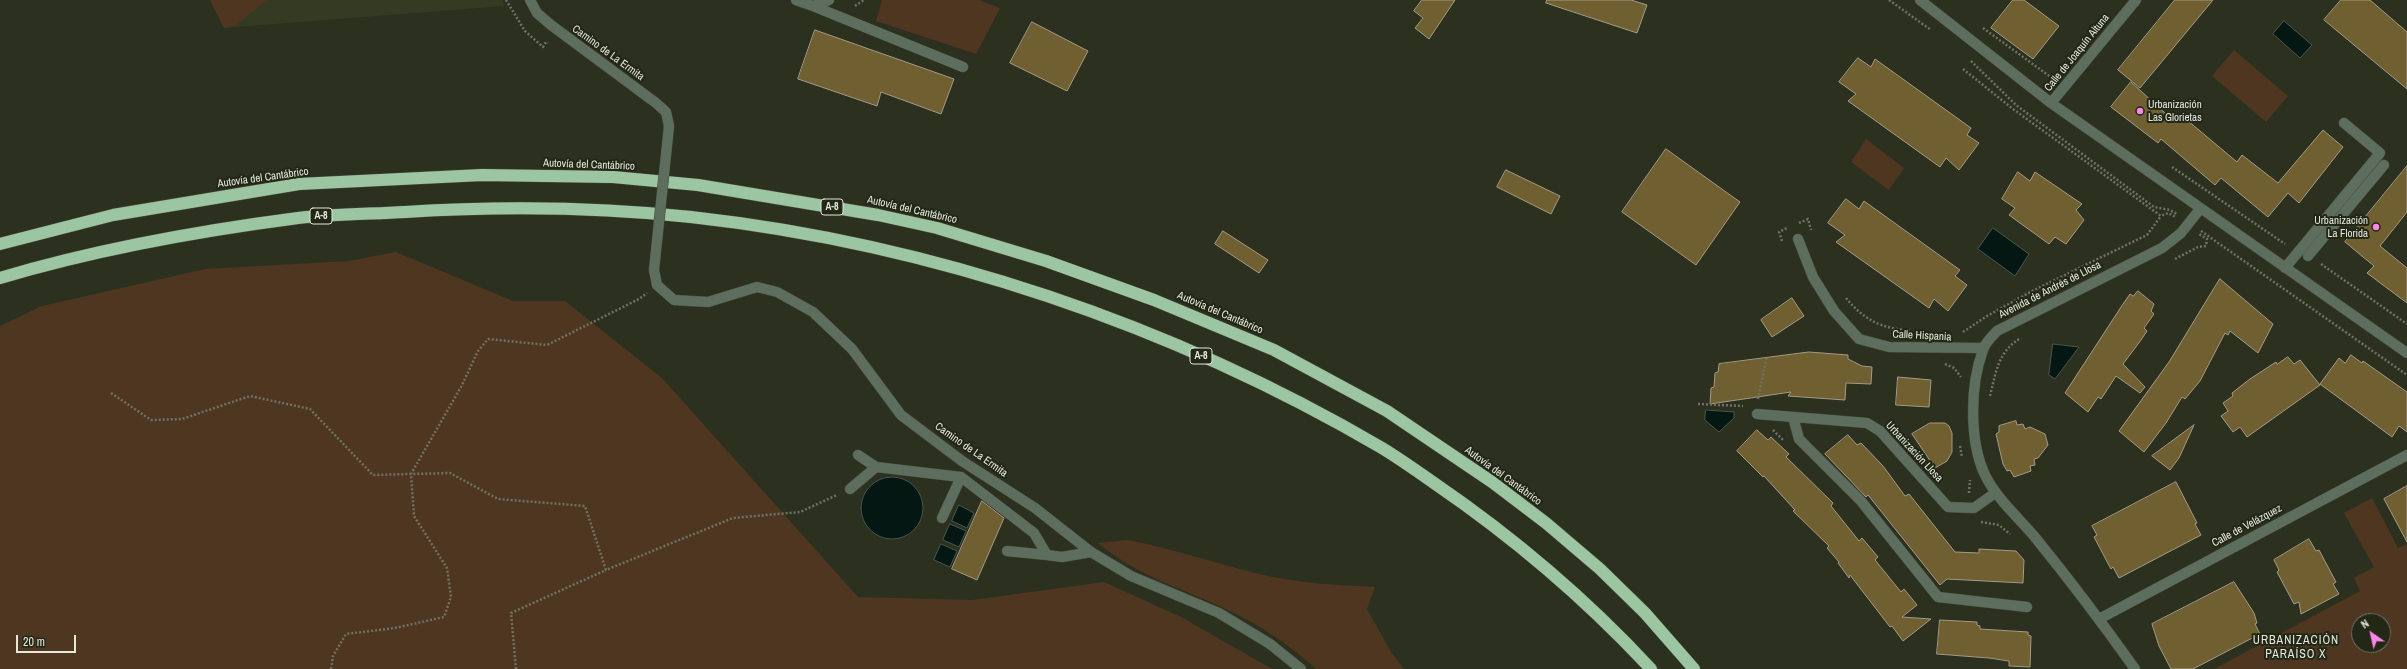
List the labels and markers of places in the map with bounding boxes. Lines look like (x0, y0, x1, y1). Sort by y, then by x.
place label: Urbanización Las Glorietas (2148, 98, 2202, 124)
marker: Urbanización Las Glorietas (2135, 106, 2145, 116)
place label: Urbanización La Florida (2314, 214, 2368, 240)
marker: Urbanización La Florida (2371, 222, 2381, 232)

